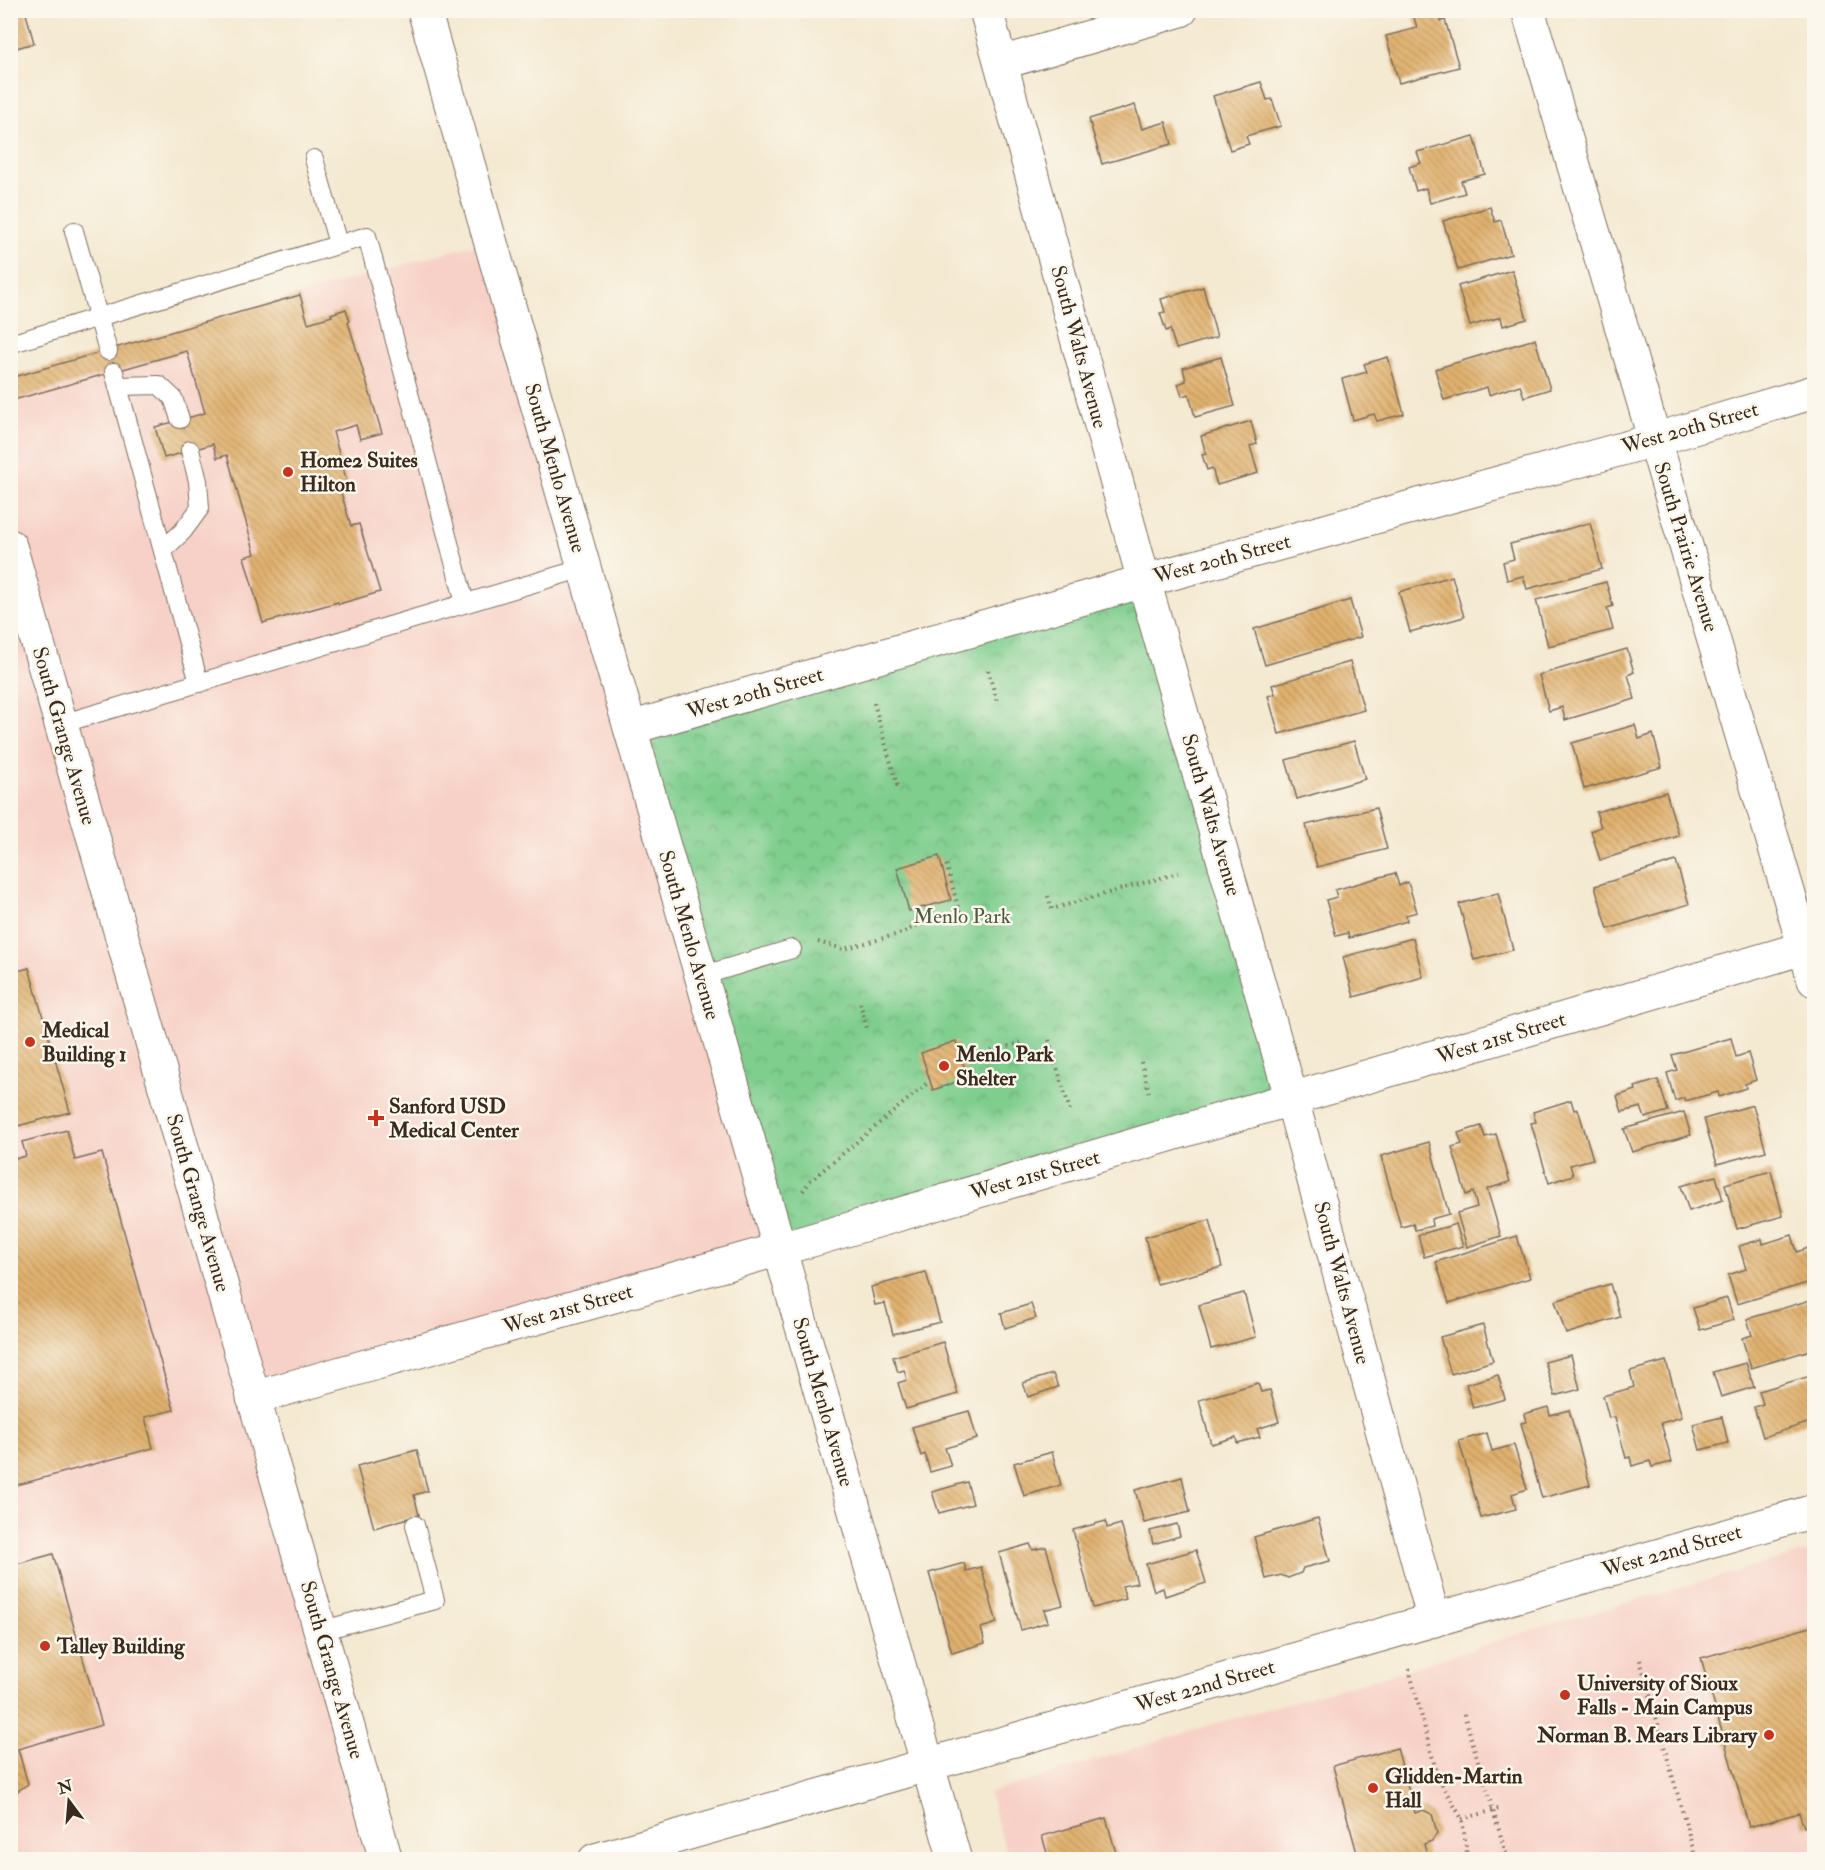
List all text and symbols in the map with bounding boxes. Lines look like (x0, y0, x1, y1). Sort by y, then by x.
street label: South Walts Avenue (1044, 263, 1114, 432)
street label: South Menlo Avenue (518, 380, 592, 556)
street label: West 20th Street (1618, 396, 1762, 461)
place label: Home2 Suites Hilton (300, 447, 418, 498)
street label: South Prairie Avenue (1647, 459, 1725, 635)
marker: Home2 Suites Hilton (281, 465, 295, 479)
street label: West 20th Street (1149, 528, 1294, 591)
street label: South Grange Avenue (26, 644, 102, 828)
street label: West 20th Street (683, 661, 827, 726)
street label: South Walts Avenue (1175, 731, 1247, 899)
street label: South Menlo Avenue (652, 847, 726, 1023)
park label: Menlo Park (913, 903, 1011, 930)
street label: West 21st Street (1432, 1005, 1569, 1071)
place label: Medical Building 1 (41, 1017, 127, 1068)
marker: Medical Building 1 (23, 1035, 37, 1049)
place label: Menlo Park Shelter (955, 1041, 1055, 1092)
marker: Menlo Park Shelter (937, 1059, 951, 1073)
place label: Sanford USD Medical Center (388, 1093, 520, 1144)
marker: Sanford USD Medical Center (367, 1109, 385, 1127)
street label: South Grange Avenue (160, 1111, 236, 1295)
street label: West 21st Street (966, 1144, 1103, 1207)
street label: South Walts Avenue (1307, 1199, 1377, 1368)
street label: West 21st Street (499, 1278, 636, 1341)
street label: South Menlo Avenue (786, 1314, 860, 1490)
street label: West 22nd Street (1598, 1518, 1745, 1584)
street label: South Grange Avenue (294, 1578, 370, 1762)
place label: Talley Building (56, 1633, 185, 1660)
marker: Talley Building (38, 1639, 52, 1653)
street label: West 22nd Street (1131, 1653, 1278, 1719)
place label: University of Sioux Falls - Main Campus (1577, 1670, 1752, 1721)
marker: University of Sioux Falls - Main Campus (1558, 1688, 1572, 1702)
place label: Norman B. Mears Library (1536, 1722, 1758, 1749)
marker: Norman B. Mears Library (1762, 1728, 1776, 1742)
place label: Glidden-Martin Hall (1385, 1763, 1523, 1814)
north arrow (39, 1771, 99, 1831)
text: N (55, 1776, 75, 1799)
marker: Glidden-Martin Hall (1366, 1781, 1380, 1795)

